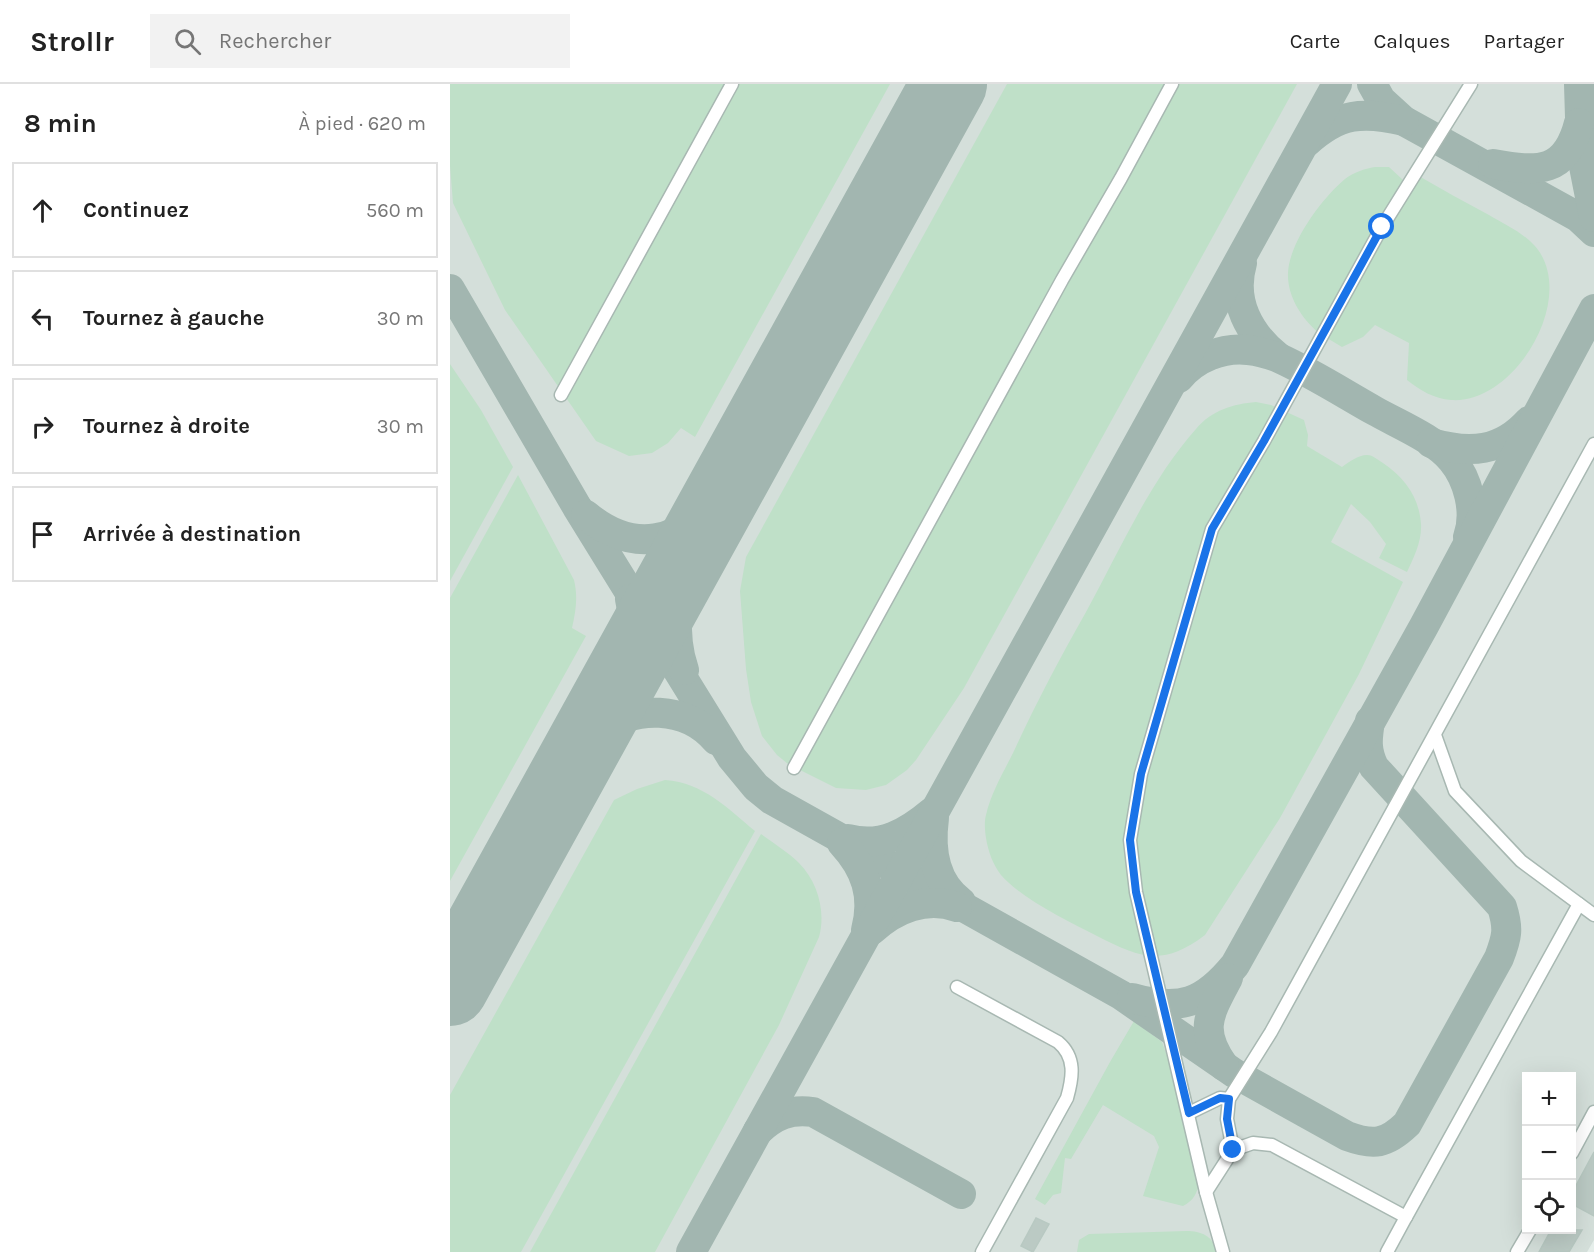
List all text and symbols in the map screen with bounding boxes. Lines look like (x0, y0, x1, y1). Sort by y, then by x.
search box (150, 14, 570, 68)
text: Strollr (30, 25, 114, 58)
icon: search (171, 25, 204, 58)
text: Rechercher (219, 28, 331, 54)
text: Carte (1290, 29, 1340, 53)
text: Calques (1373, 29, 1451, 53)
text: Partager (1484, 29, 1564, 53)
text: 8 min (24, 108, 97, 139)
text: À pied · 620 m (299, 112, 426, 135)
icon: ahead (26, 194, 59, 227)
text: Continuez (83, 197, 189, 223)
text: 560 m (366, 199, 424, 222)
route start (1368, 213, 1394, 239)
icon: left (26, 302, 59, 335)
text: Tournez à gauche (83, 305, 264, 331)
text: 30 m (377, 307, 424, 330)
icon: right (26, 410, 59, 443)
text: Tournez à droite (83, 413, 250, 439)
text: 30 m (377, 415, 424, 438)
icon: arrive (26, 518, 59, 551)
text: Arrivée à destination (83, 521, 301, 547)
map controls (1522, 1072, 1576, 1234)
button: + (1522, 1072, 1576, 1126)
button: − (1522, 1126, 1576, 1180)
route end (1219, 1136, 1245, 1162)
button: locate (1522, 1180, 1576, 1234)

